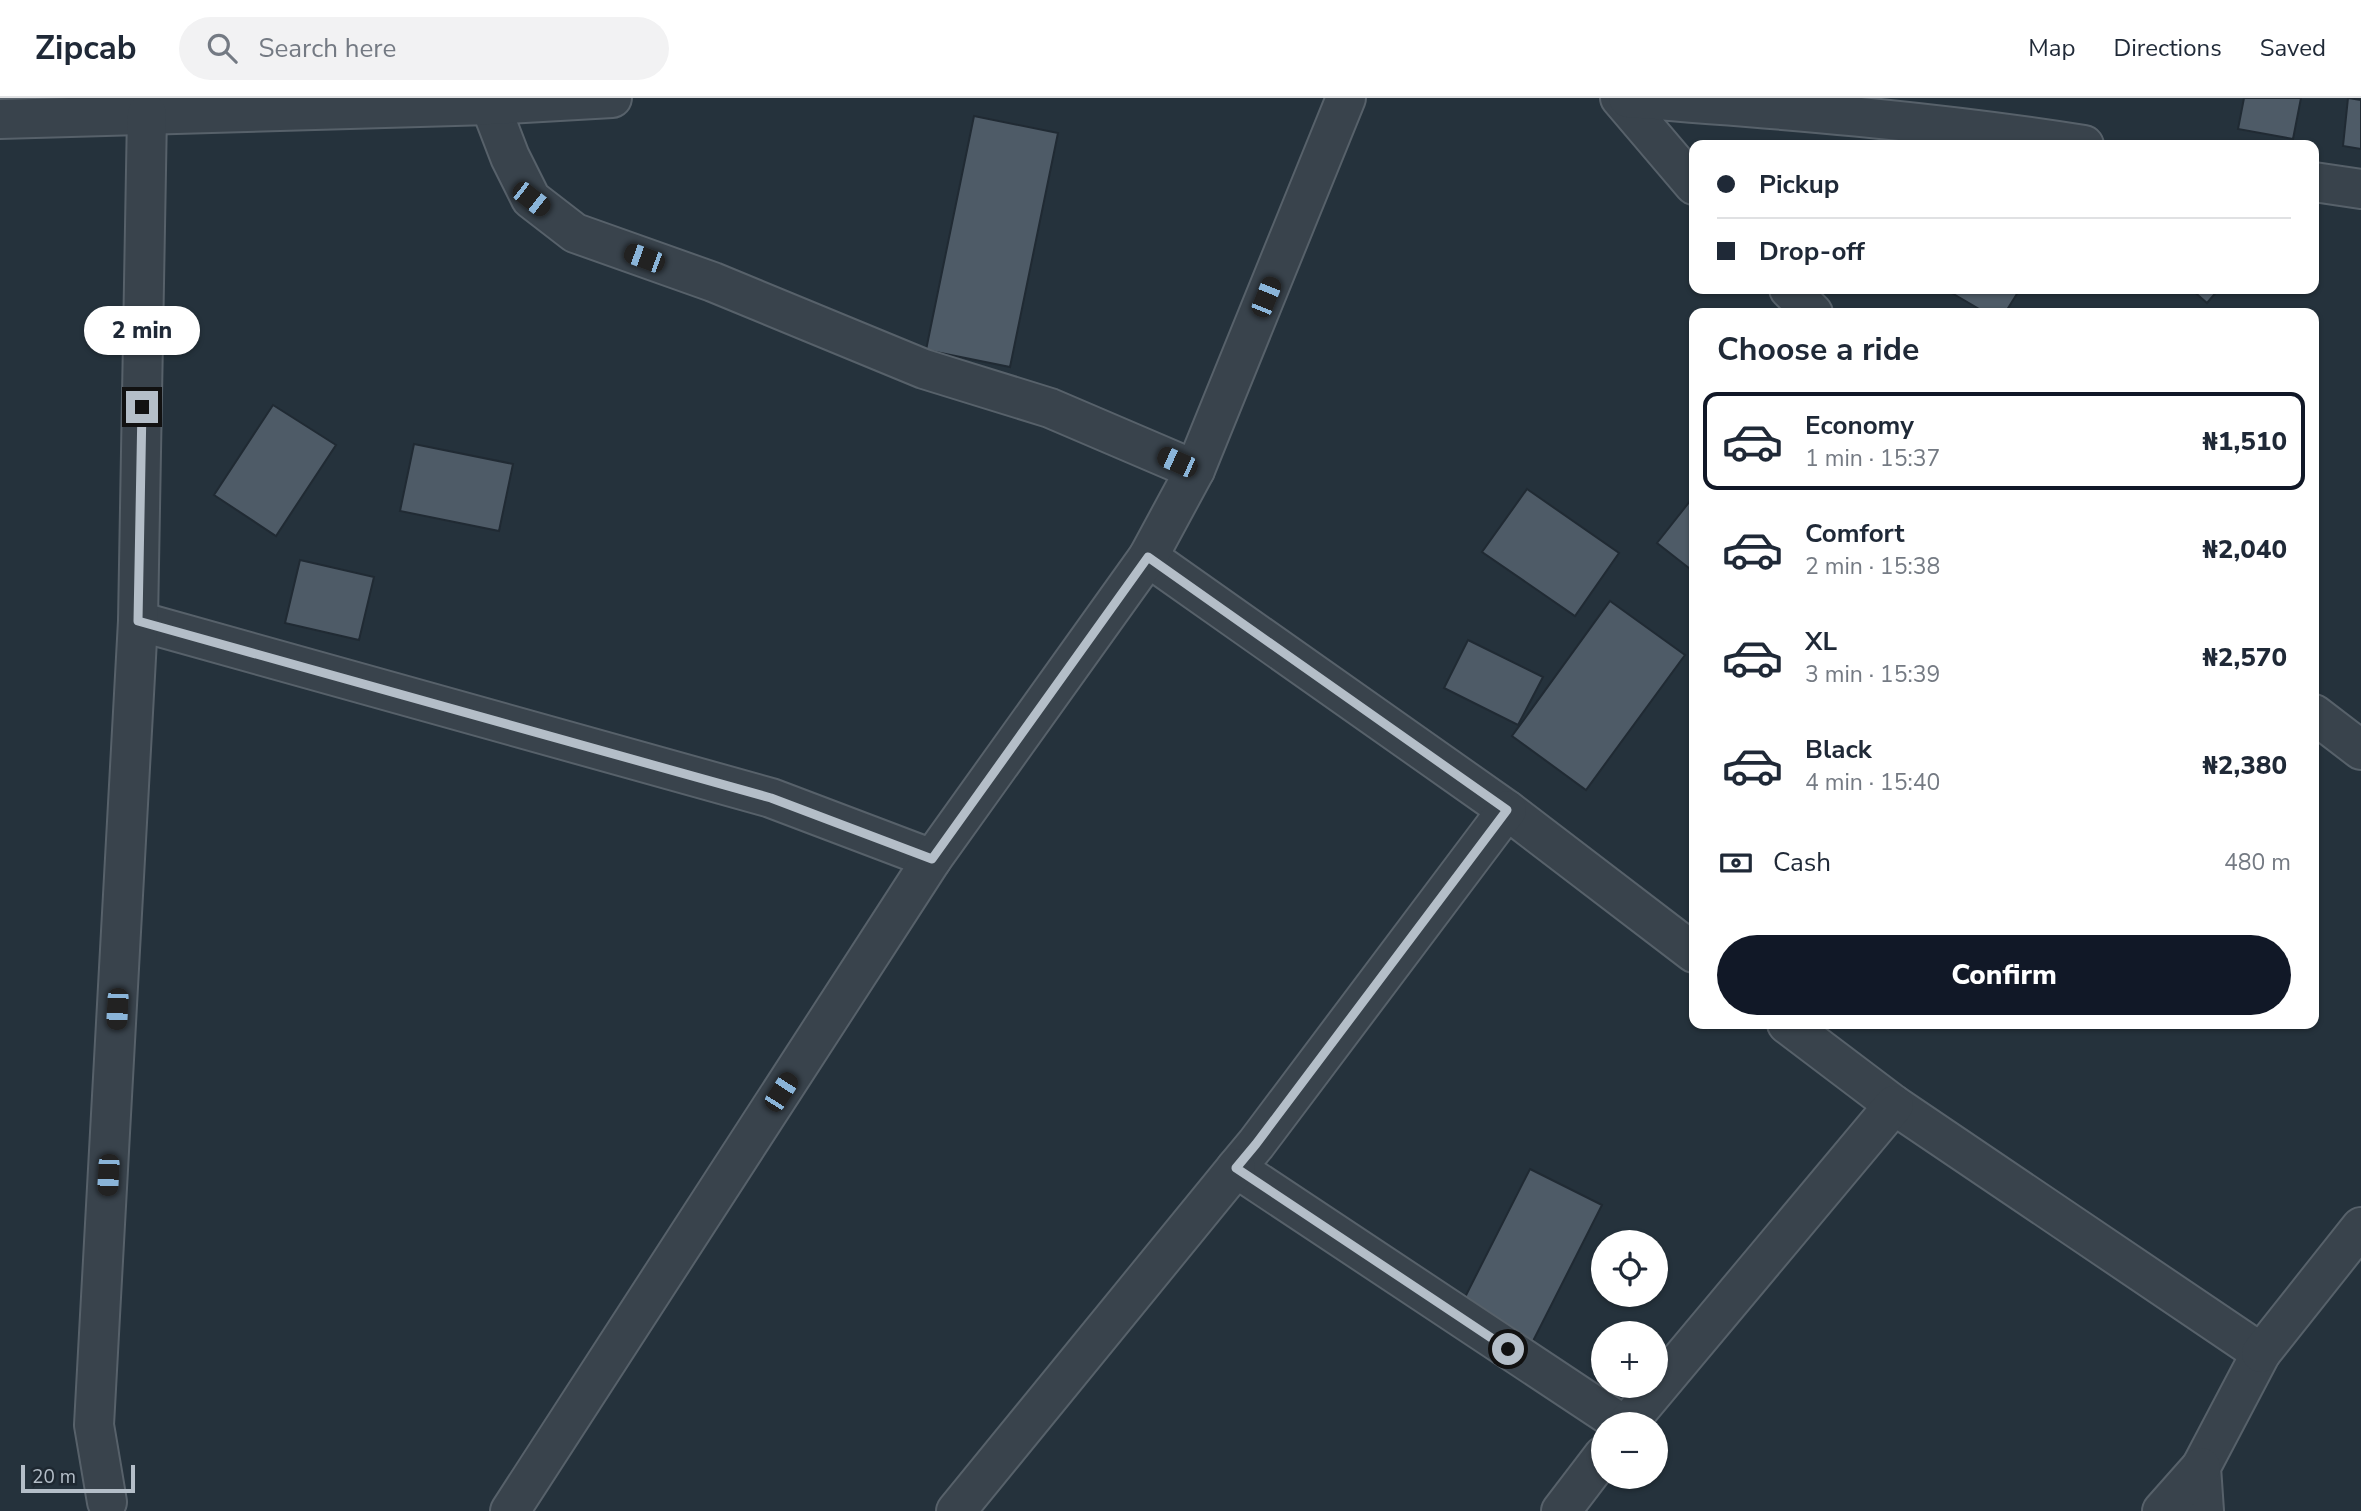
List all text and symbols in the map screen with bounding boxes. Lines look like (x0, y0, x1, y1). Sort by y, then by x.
search box (179, 17, 669, 80)
text: Zipcab (35, 26, 137, 71)
icon: search (203, 29, 241, 67)
text: Search here (259, 31, 396, 66)
text: Map (2028, 32, 2075, 64)
text: Directions (2113, 32, 2222, 64)
text: Saved (2260, 32, 2326, 64)
text: Pickup (1759, 167, 1839, 202)
car (508, 178, 555, 220)
text: Drop-off (1759, 234, 1865, 269)
car (621, 241, 668, 275)
car (1249, 274, 1284, 320)
callout: 2 min (84, 306, 200, 354)
text: 2 min (112, 315, 172, 346)
text: Choose a ride (1717, 328, 1919, 371)
route end (126, 391, 158, 423)
text: Economy (1805, 408, 1914, 443)
icon: car (1721, 410, 1784, 473)
text: ₦1,510 (2202, 424, 2287, 459)
text: 1 min · 15:37 (1805, 443, 1940, 474)
car (1154, 444, 1201, 480)
text: Comfort (1805, 516, 1905, 551)
icon: car (1721, 518, 1784, 581)
text: ₦2,040 (2202, 532, 2287, 567)
text: 2 min · 15:38 (1805, 551, 1940, 582)
text: XL (1805, 624, 1837, 659)
icon: car (1721, 626, 1784, 689)
text: ₦2,570 (2202, 640, 2287, 675)
text: 3 min · 15:39 (1805, 659, 1940, 690)
text: Black (1805, 732, 1872, 767)
icon: car (1721, 734, 1784, 797)
text: ₦2,380 (2202, 748, 2287, 783)
text: 4 min · 15:40 (1805, 767, 1940, 798)
icon: cash (1717, 844, 1755, 882)
text: Cash (1773, 845, 1831, 880)
text: 480 m (2224, 847, 2291, 878)
button: Confirm (1717, 935, 2291, 1015)
car (106, 987, 129, 1031)
car (761, 1069, 802, 1115)
car (97, 1153, 120, 1197)
map controls (1591, 1230, 1668, 1489)
button: locate (1591, 1230, 1668, 1307)
button: + (1591, 1321, 1668, 1398)
route start (1492, 1333, 1524, 1365)
button: − (1591, 1412, 1668, 1489)
scale bar (21, 1462, 135, 1494)
text: 20 m (32, 1464, 76, 1490)

